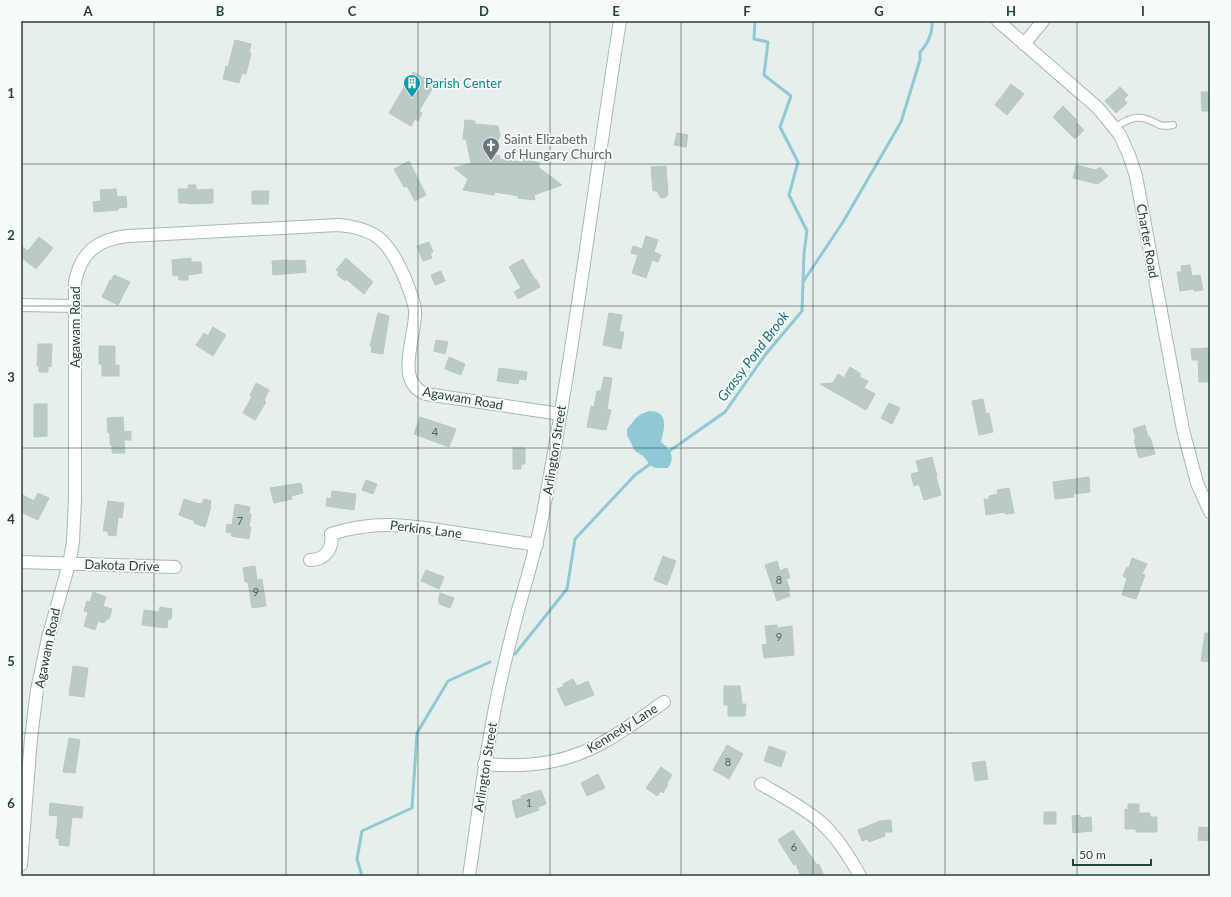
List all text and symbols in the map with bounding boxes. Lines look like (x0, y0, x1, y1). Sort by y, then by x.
text: A (82, 3, 93, 19)
text: B (216, 3, 225, 19)
text: C (348, 3, 357, 19)
text: D (479, 3, 489, 19)
text: E (612, 3, 620, 19)
text: F (743, 3, 751, 19)
text: G (874, 3, 884, 19)
text: H (1006, 3, 1016, 19)
text: I (1141, 3, 1145, 19)
building icon: Parish Center (402, 73, 422, 98)
place label: Parish Center (425, 75, 502, 91)
text: 1 (7, 85, 15, 101)
place label: Saint Elizabeth of Hungary Church (504, 131, 612, 162)
church icon: Saint Elizabeth of Hungary Church (481, 136, 501, 161)
street label: Charter Road (1134, 203, 1162, 279)
text: 2 (7, 227, 15, 243)
street label: Agawam Road (67, 286, 83, 368)
water label: Grassy Pond Brook (713, 307, 792, 404)
text: 3 (7, 369, 15, 385)
street label: Agawam Road (422, 383, 504, 413)
street label: Arlington Street (539, 404, 569, 496)
house number: 4 (432, 425, 439, 438)
text: 4 (7, 511, 15, 527)
house number: 7 (237, 514, 243, 527)
street label: Perkins Lane (389, 517, 463, 541)
street label: Dakota Drive (84, 556, 160, 574)
house number: 8 (776, 573, 782, 586)
house number: 9 (253, 585, 259, 598)
street label: Agawam Road (31, 607, 63, 689)
house number: 9 (776, 630, 782, 643)
text: 5 (7, 653, 15, 669)
street label: Kennedy Lane (584, 700, 661, 756)
street label: Arlington Street (470, 721, 500, 813)
house number: 8 (725, 755, 731, 768)
text: 6 (7, 795, 15, 811)
house number: 1 (526, 796, 532, 809)
house number: 6 (791, 840, 797, 853)
scale bar (1073, 841, 1151, 867)
text: 50 m (1079, 847, 1106, 862)

